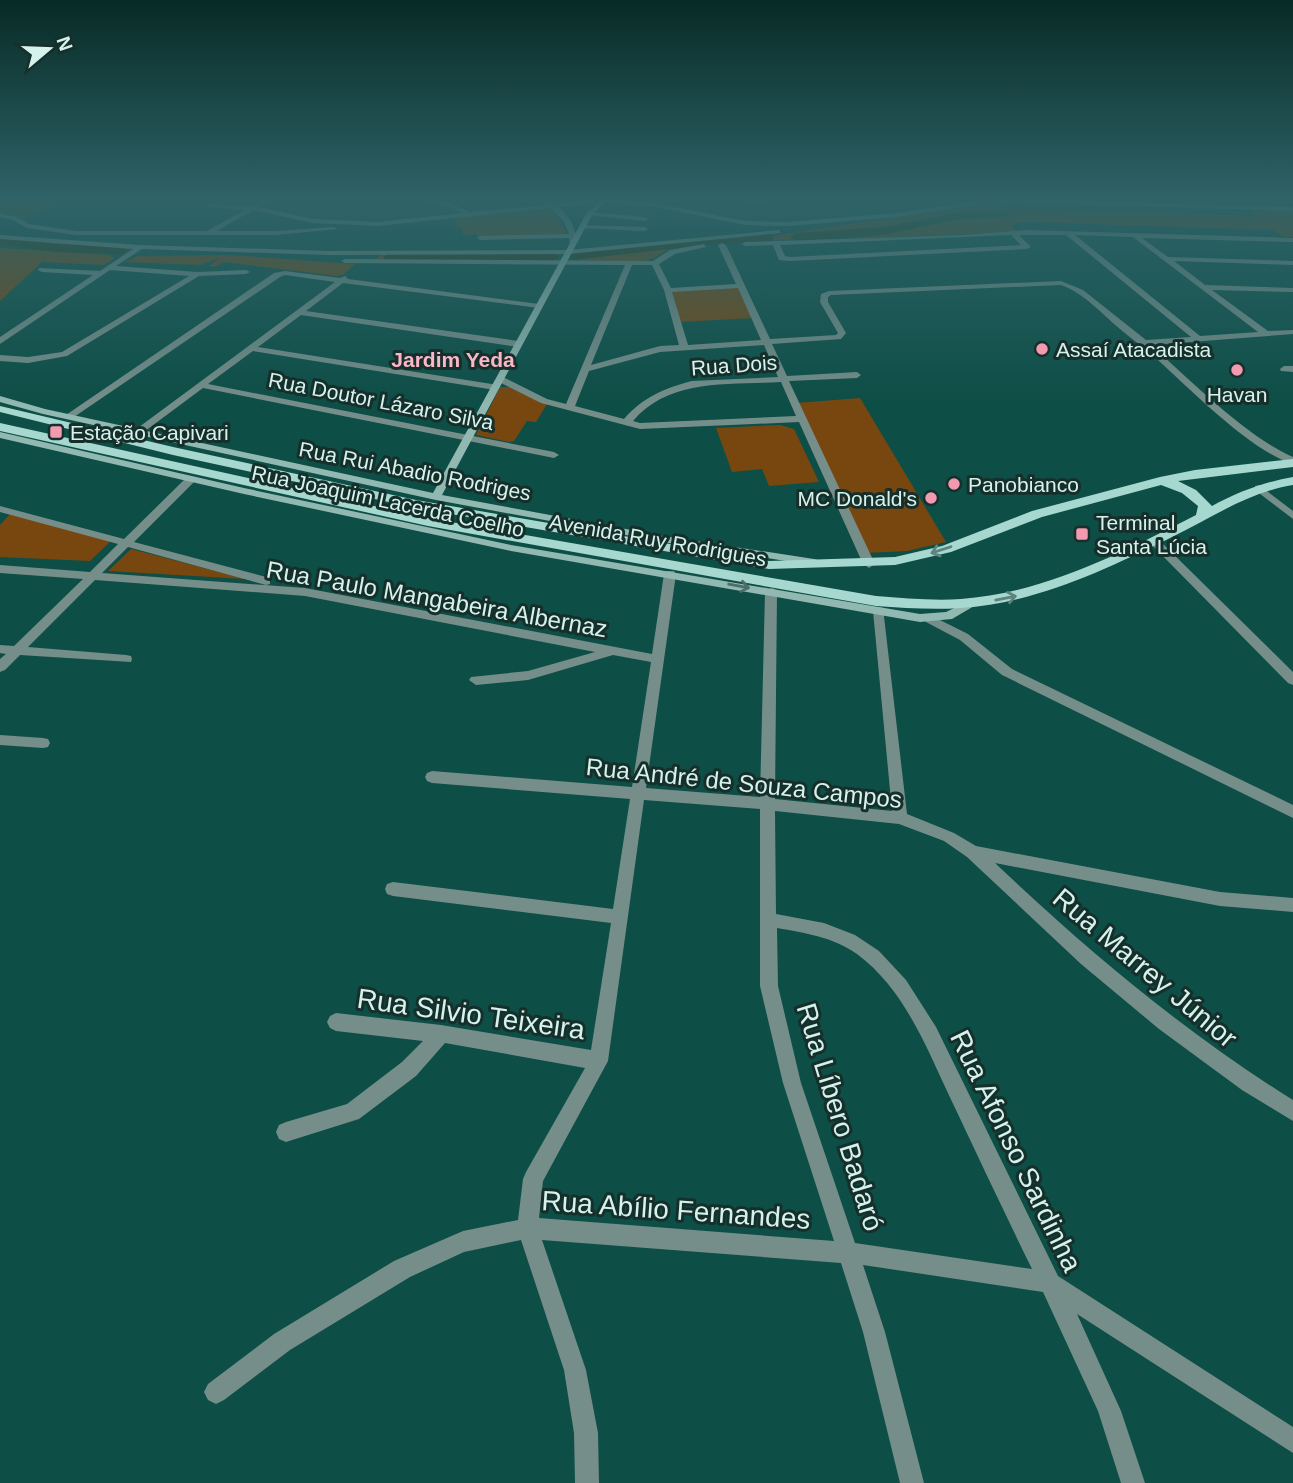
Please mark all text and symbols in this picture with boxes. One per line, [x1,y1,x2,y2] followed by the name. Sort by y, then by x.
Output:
[14,14,84,84] north arrow
[52,34,77,54] text: N
[1056,338,1212,361] place label: Assaí Atacadista
[1034,341,1050,357] marker: Assaí Atacadista
[391,348,515,371] district label: Jardim Yeda
[690,351,778,379] street label: Rua Dois
[1229,362,1245,378] marker: Havan
[267,368,496,434] street label: Rua Doutor Lázaro Silva
[1207,383,1267,406] place label: Havan
[70,421,229,444] place label: Estação Capivari
[48,424,64,440] marker: Estação Capivari
[297,437,533,505] street label: Rua Rui Abadio Rodriges
[250,461,526,541] street label: Rua Joaquim Lacerda Coelho
[968,473,1079,496] place label: Panobianco
[946,476,962,492] marker: Panobianco
[797,487,917,510] place label: MC Donald's
[923,490,939,506] marker: MC Donald's
[548,510,768,570] street label: Avenida Ruy Rodrigues
[1096,511,1207,558] place label: Terminal Santa Lúcia
[1074,526,1090,542] marker: Terminal Santa Lúcia
[930,545,952,557] one-way arrow
[264,556,610,642] street label: Rua Paulo Mangabeira Albernaz
[727,580,750,594] one-way arrow
[994,590,1017,604] one-way arrow
[585,753,903,813] street label: Rua André de Souza Campos
[1047,882,1243,1054] street label: Rua Marrey Júnior
[355,983,587,1045] street label: Rua Silvio Teixeira
[791,999,889,1235] street label: Rua Líbero Badaró
[944,1025,1088,1277] street label: Rua Afonso Sardinha
[541,1185,811,1235] street label: Rua Abílio Fernandes

